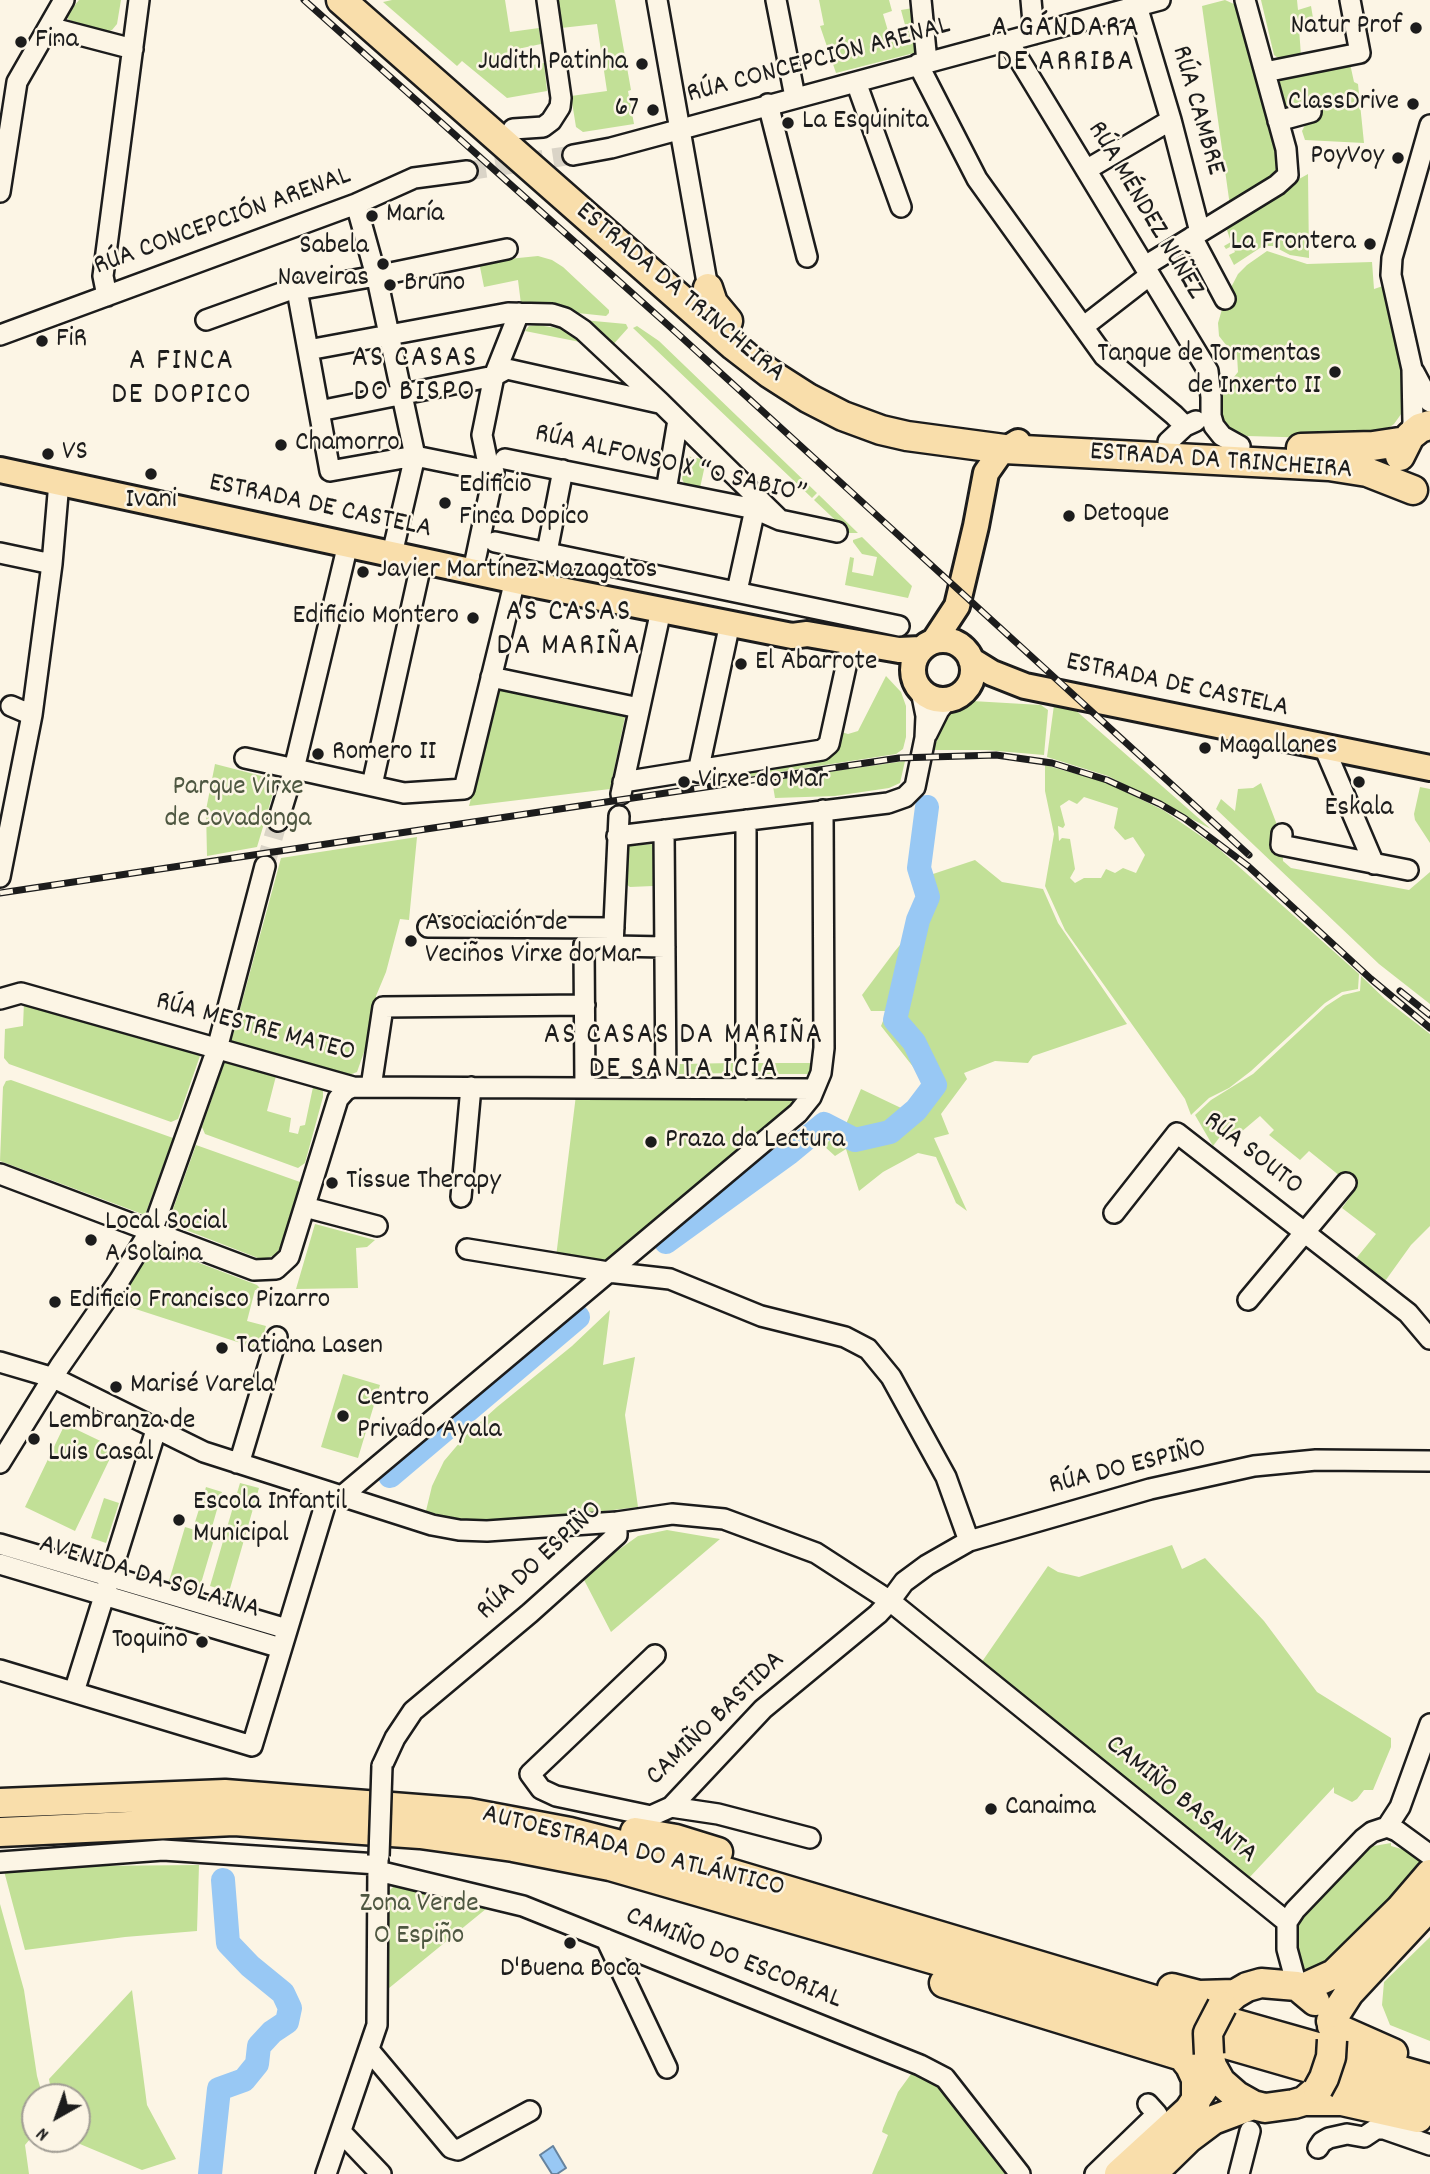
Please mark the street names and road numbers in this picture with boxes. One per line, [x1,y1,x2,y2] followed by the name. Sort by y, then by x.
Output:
[684,11,954,113] street label: RÚA CONCEPCIÓN ARENAL
[1162,42,1230,180] street label: RÚA CAMBRE
[1078,116,1210,306] street label: RÚA MÉNDEZ NÚÑEZ
[90,161,356,285] street label: RÚA CONCEPCIÓN ARENAL
[567,197,791,391] street label: ESTRADA DA TRINCHEIRA
[531,418,809,514] street label: RÚA ALFONSO X “O SABIO”
[1088,437,1354,489] street label: ESTRADA DA TRINCHEIRA
[205,468,435,548] street label: ESTRADA DE CASTELA
[1062,647,1292,727] street label: ESTRADA DE CASTELA
[152,986,358,1072] street label: RÚA MESTRE MATEO
[1195,1106,1309,1204] street label: RÚA SOUTO
[1046,1433,1210,1505] street label: RÚA DO ESPIÑO
[471,1495,611,1629] street label: RÚA DO ESPIÑO
[34,1529,264,1629] street label: AVENIDA DA SOLAINA
[641,1645,793,1795] street label: CAMIÑO BASTIDA
[1097,1729,1263,1873] street label: CAMIÑO BASANTA
[478,1799,788,1907] street label: AUTOESTRADA DO ATLÁNTICO
[620,1901,846,2019] street label: CAMIÑO DO ESCORIAL

